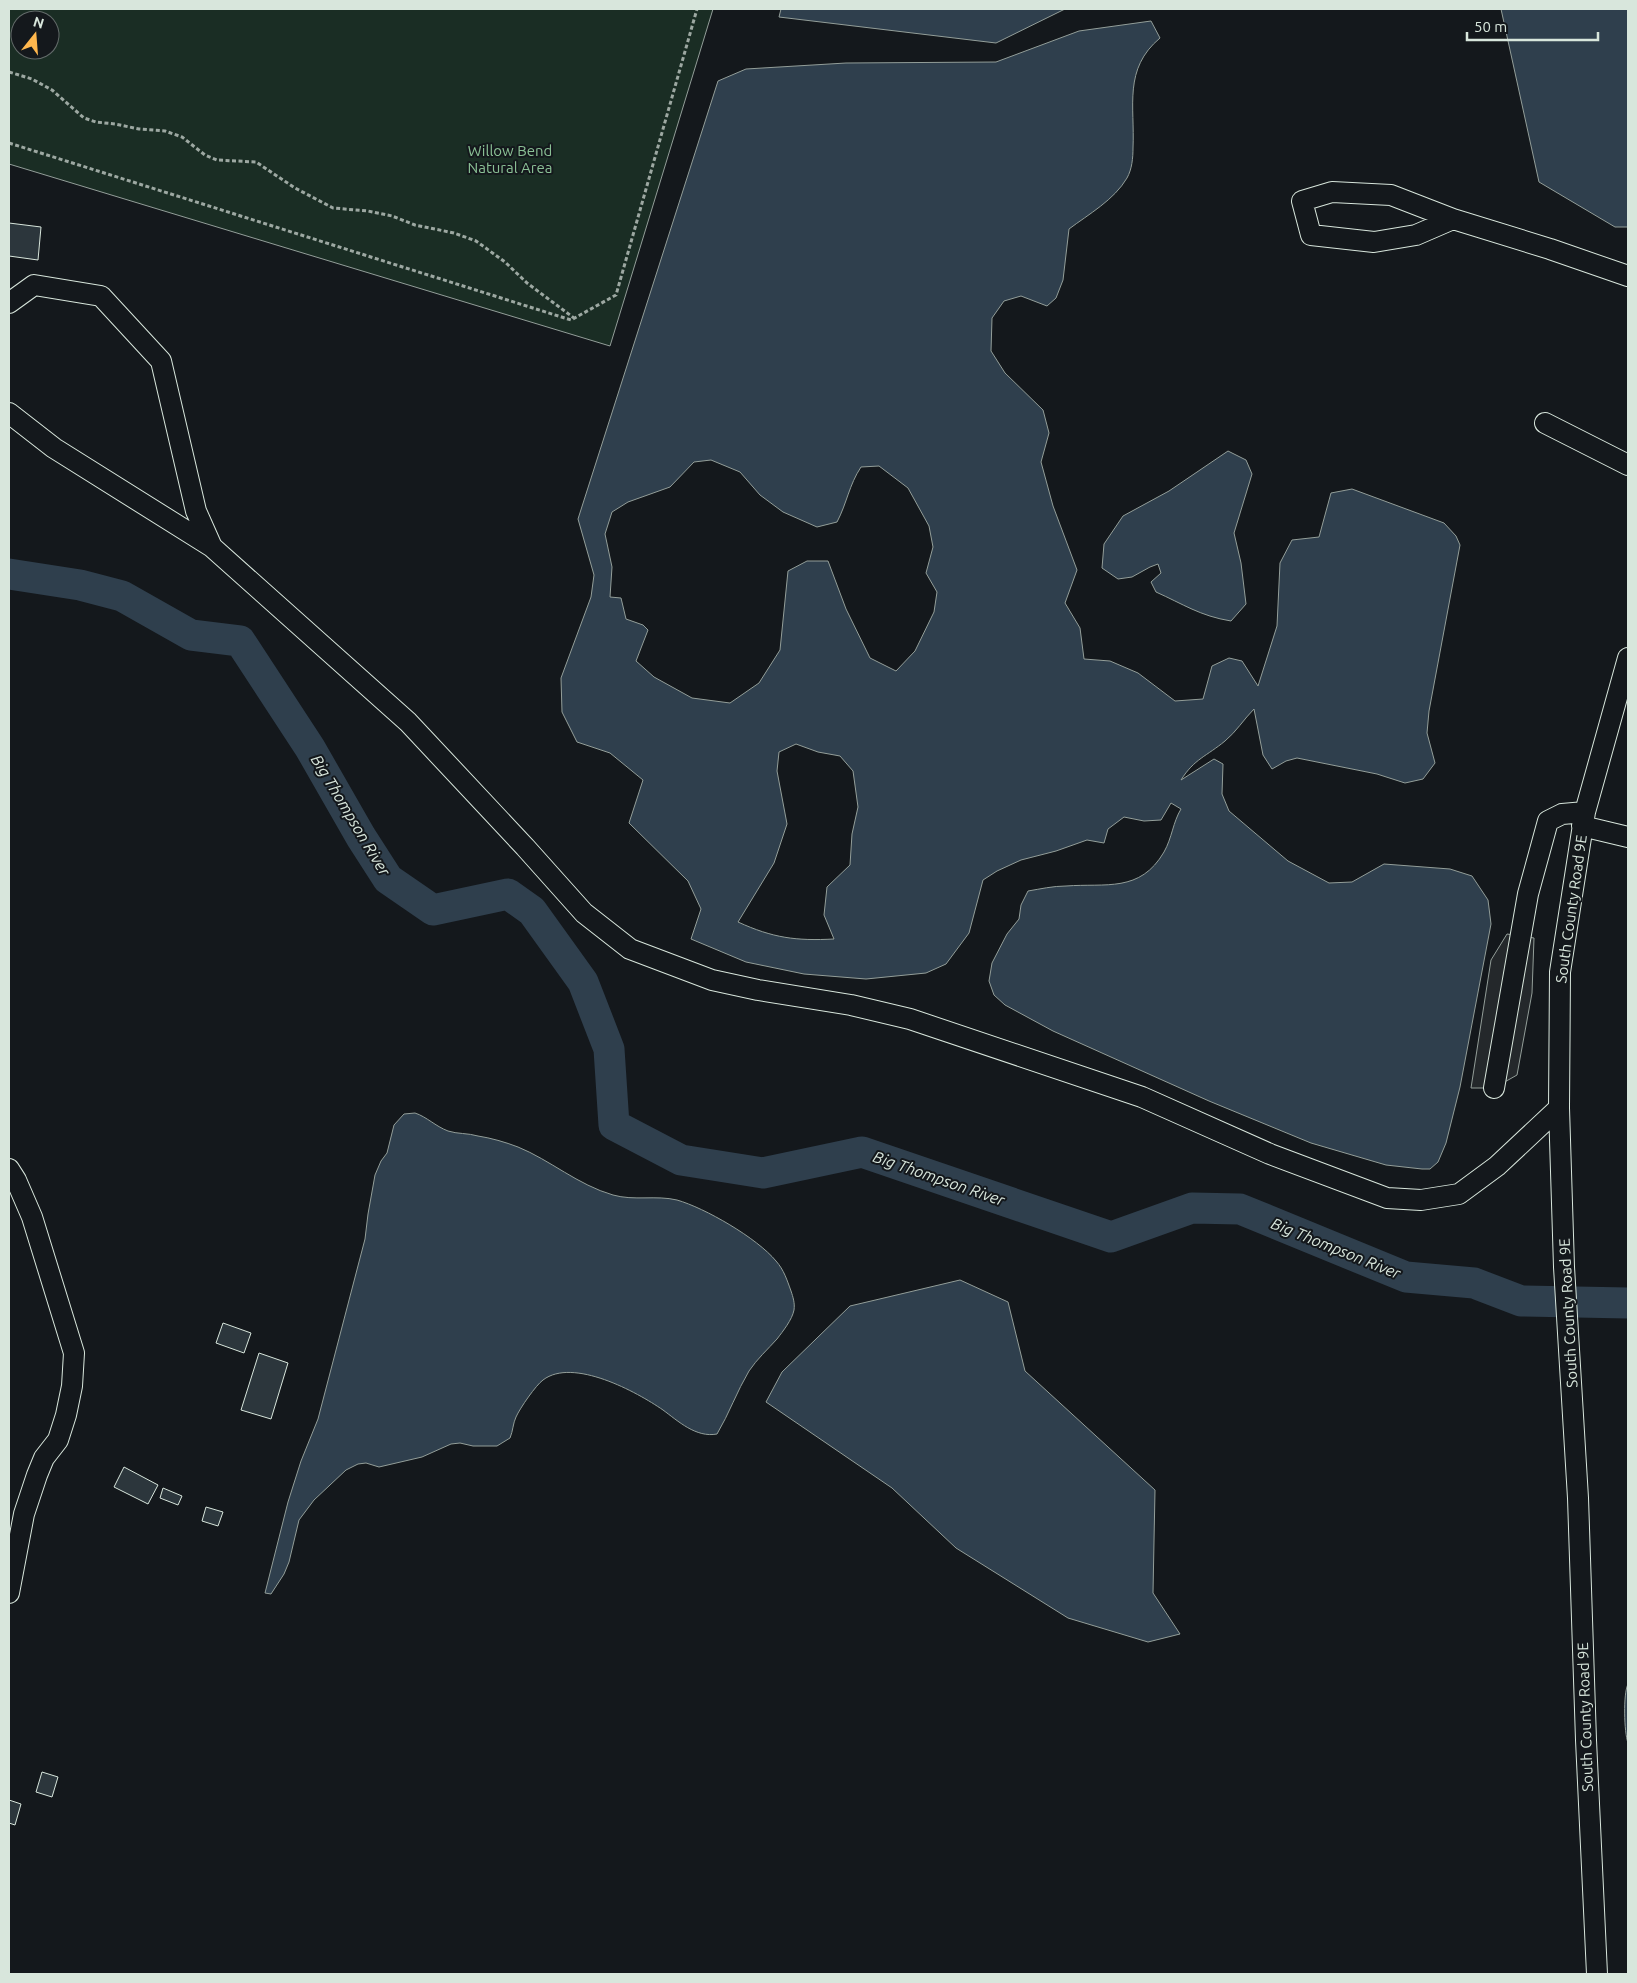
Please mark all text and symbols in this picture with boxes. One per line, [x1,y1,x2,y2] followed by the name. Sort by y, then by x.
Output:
[10,10,60,60] north arrow
[1467,10,1598,42] scale bar
[31,13,46,32] text: N
[1474,18,1507,35] text: 50 m
[467,142,553,176] park label: Willow Bend Natural Area
[308,751,395,880] water label: Big Thompson River
[1552,834,1590,984] street label: South County Road 9E
[871,1147,1008,1209] water label: Big Thompson River
[1269,1214,1404,1283] water label: Big Thompson River
[1556,1238,1580,1388] street label: South County Road 9E
[1574,1642,1596,1792] street label: South County Road 9E

